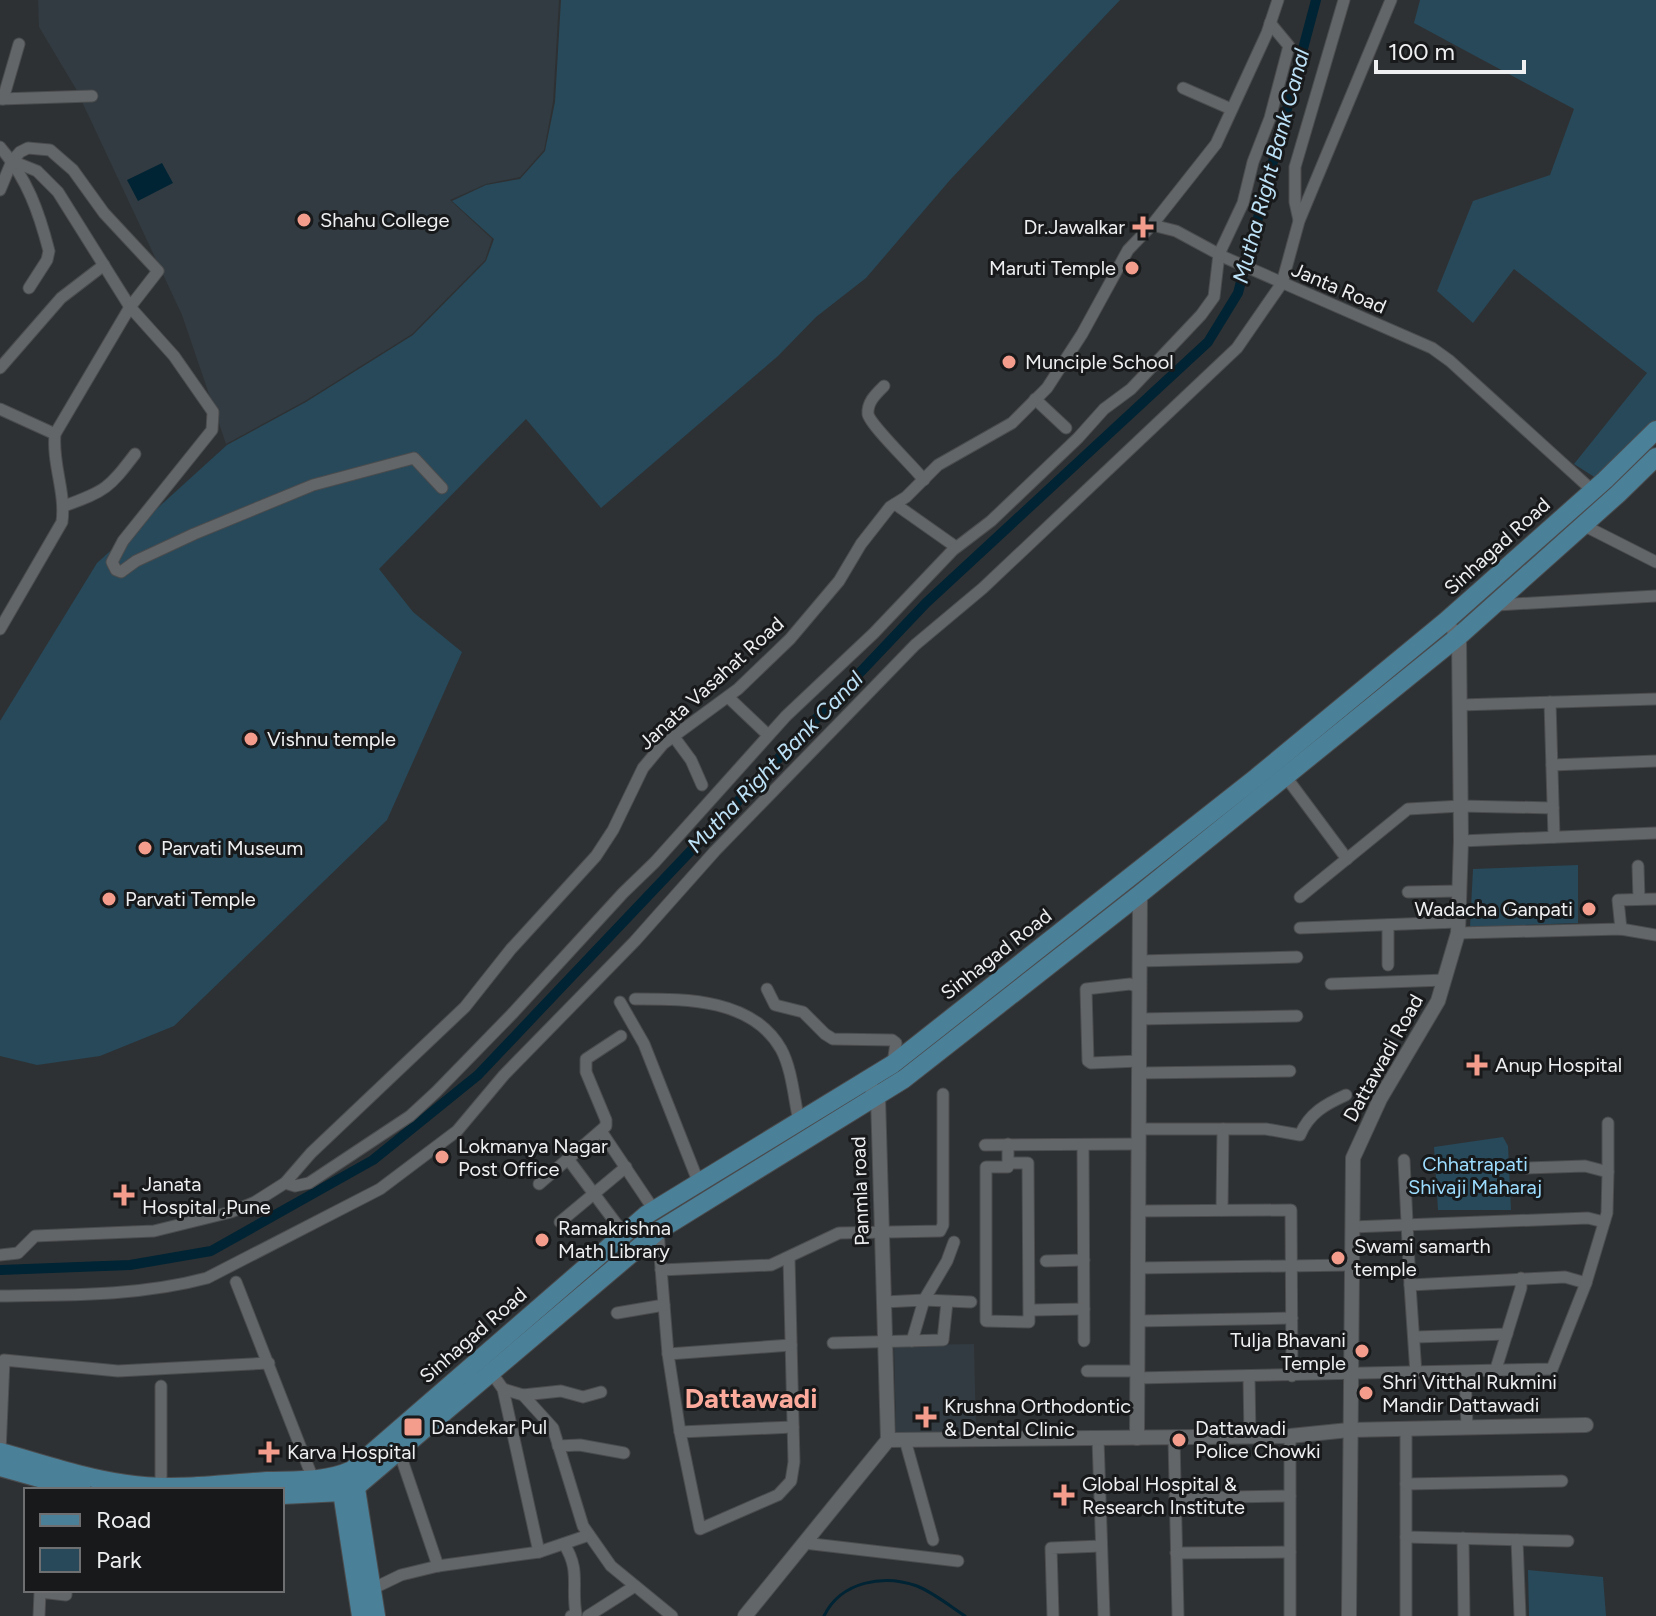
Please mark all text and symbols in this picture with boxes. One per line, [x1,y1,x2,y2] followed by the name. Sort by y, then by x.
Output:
[1376,24,1524,74] scale bar
[1388,37,1455,66] text: 100 m
[1227,46,1315,286] water label: Mutha Right Bank Canal
[320,208,449,232] place label: Shahu College
[295,211,313,229] marker: Shahu College
[1023,215,1125,239] place label: Dr.Jawalkar
[1132,216,1154,238] marker: Dr.Jawalkar
[989,256,1116,280] place label: Maruti Temple
[1288,257,1390,319] street label: Janta Road
[1123,259,1141,277] marker: Maruti Temple
[1025,350,1174,374] place label: Munciple School
[1000,353,1018,371] marker: Munciple School
[1439,492,1555,600] street label: Sinhagad Road
[633,611,789,755] street label: Janata Vasahat Road
[681,666,869,858] water label: Mutha Right Bank Canal
[267,727,396,751] place label: Vishnu temple
[242,730,260,748] marker: Vishnu temple
[161,836,303,860] place label: Parvati Museum
[136,839,154,857] marker: Parvati Museum
[125,887,256,911] place label: Parvati Temple
[100,890,118,908] marker: Parvati Temple
[1415,897,1573,921] place label: Wadacha Ganpati
[1580,900,1598,918] marker: Wadacha Ganpati
[936,903,1056,1005] street label: Sinhagad Road
[1338,990,1428,1126] street label: Dattawadi Road
[1495,1053,1622,1077] place label: Anup Hospital
[1466,1054,1488,1076] marker: Anup Hospital
[458,1134,608,1181] place label: Lokmanya Nagar Post Office
[846,1136,874,1246] street label: Panmla road
[433,1148,451,1166] marker: Lokmanya Nagar Post Office
[1408,1152,1542,1199] park label: Chhatrapati Shivaji Maharaj
[142,1172,271,1219] place label: Janata Hospital ,Pune
[113,1184,135,1206] marker: Janata Hospital ,Pune
[558,1216,671,1263] place label: Ramakrishna Math Library
[533,1231,551,1249] marker: Ramakrishna Math Library
[1354,1234,1491,1281] place label: Swami samarth temple
[1329,1249,1347,1267] marker: Swami samarth temple
[415,1282,531,1388] street label: Sinhagad Road
[1230,1328,1346,1375] place label: Tulja Bhavani Temple
[1353,1342,1371,1360] marker: Tulja Bhavani Temple
[1382,1370,1557,1417] place label: Shri Vitthal Rukmini Mandir Dattawadi
[684,1381,818,1415] district label: Dattawadi
[1357,1384,1375,1402] marker: Shri Vitthal Rukmini Mandir Dattawadi
[944,1394,1131,1441] place label: Krushna Orthodontic & Dental Clinic
[915,1406,937,1428] marker: Krushna Orthodontic & Dental Clinic
[431,1415,547,1439] place label: Dandekar Pul
[402,1416,424,1438] marker: Dandekar Pul
[1195,1416,1321,1463] place label: Dattawadi Police Chowki
[1170,1431,1188,1449] marker: Dattawadi Police Chowki
[287,1440,416,1464] place label: Karva Hospital
[258,1441,280,1463] marker: Karva Hospital
[1082,1472,1245,1519] place label: Global Hospital & Research Institute
[1053,1484,1075,1506] marker: Global Hospital & Research Institute
[24,1488,284,1592] legend
[96,1505,151,1534] text: Road
[96,1545,142,1574] text: Park

